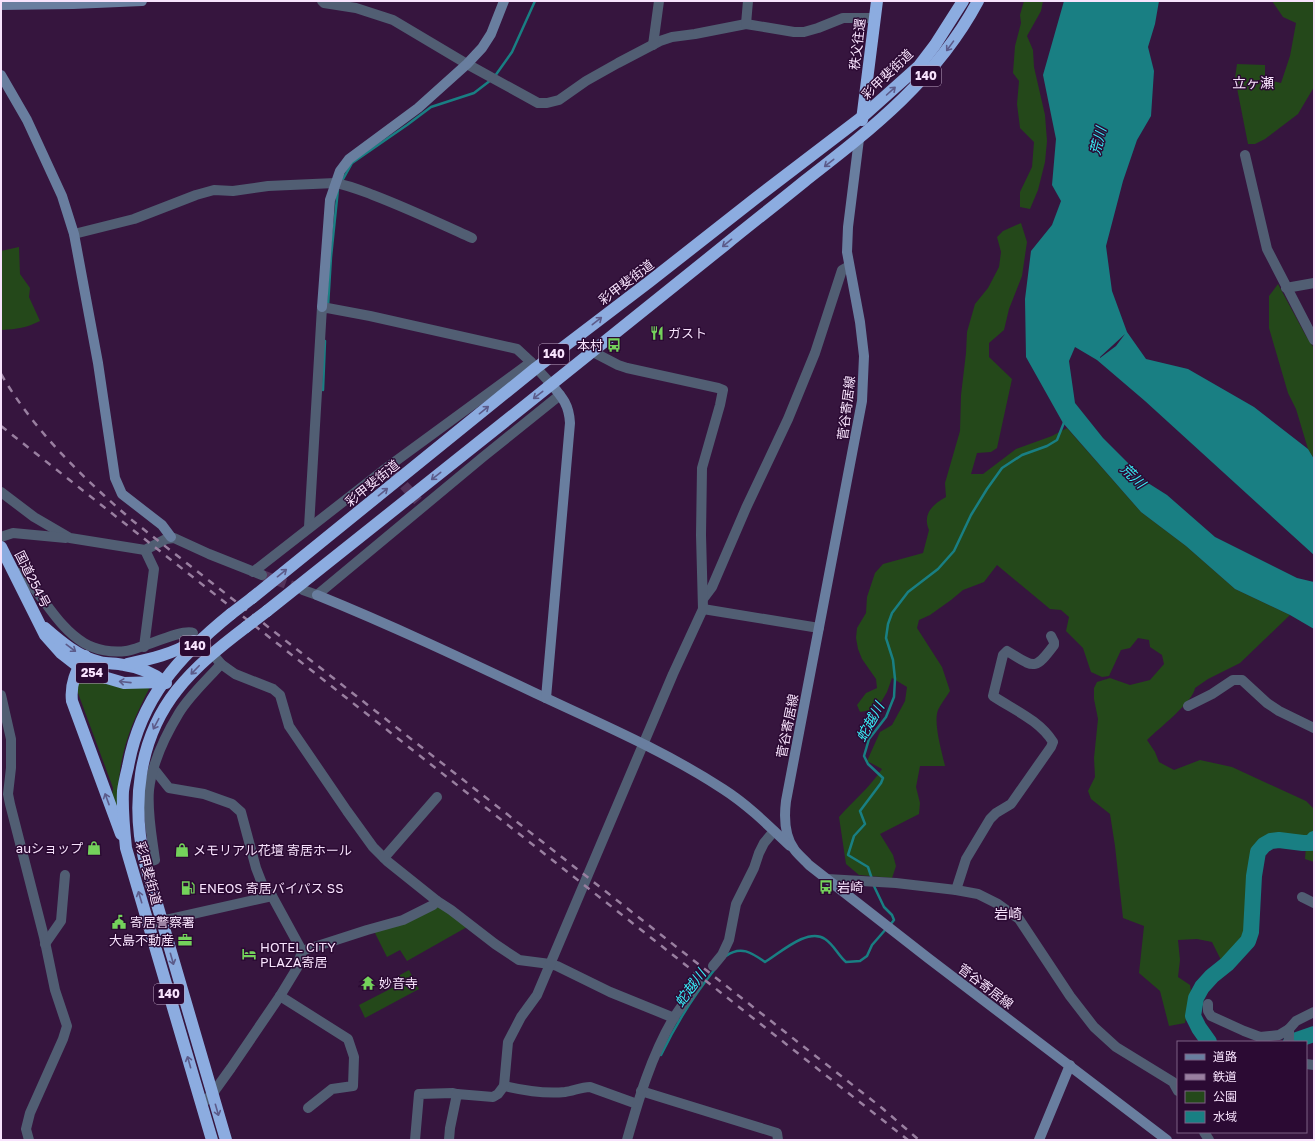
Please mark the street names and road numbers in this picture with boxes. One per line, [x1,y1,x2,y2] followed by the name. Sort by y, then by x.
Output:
[846,17,868,71] street label: 秩父往還
[858,46,916,102] street label: 彩甲斐街道
[911,66,941,86] road number: 140
[595,256,657,308] street label: 彩甲斐街道
[539,344,569,364] road number: 140
[834,375,858,441] street label: 菅谷寄居線
[342,456,402,510] street label: 彩甲斐街道
[12,548,54,610] street label: 国道254号
[180,636,210,656] road number: 140
[76,663,108,683] road number: 254
[773,693,801,759] street label: 菅谷寄居線
[133,840,165,906] street label: 彩甲斐街道
[955,960,1017,1012] street label: 菅谷寄居線
[154,984,184,1004] road number: 140

